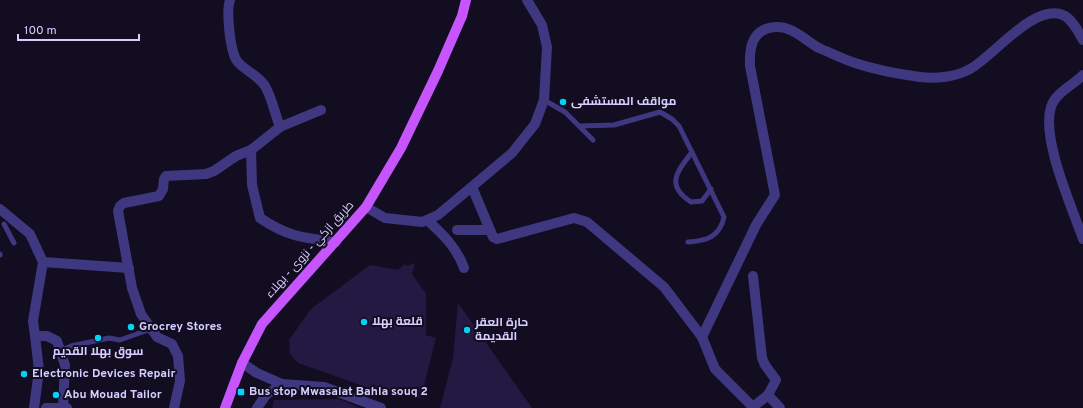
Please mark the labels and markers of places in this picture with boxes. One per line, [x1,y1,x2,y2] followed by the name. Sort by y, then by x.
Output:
[571,94,676,110] place label: مواقف المستشفى
[558,97,568,107] marker: مواقف المستشفى
[372,314,423,330] place label: قلعة بهلا
[474,315,528,345] place label: حارة العقر القديمة
[359,317,369,327] marker: قلعة بهلا
[139,319,222,335] place label: Grocrey Stores
[126,322,136,332] marker: Grocrey Stores
[462,325,472,335] marker: حارة العقر القديمة
[93,333,103,343] marker: سوق بهلا القديم
[53,344,144,360] place label: سوق بهلا القديم
[32,366,175,382] place label: Electronic Devices Repair
[19,369,29,379] marker: Electronic Devices Repair
[249,384,428,400] place label: Bus stop Mwasalat Bahla souq 2
[64,387,162,403] place label: Abu Mouad Tailor
[236,387,246,397] marker: Bus stop Mwasalat Bahla souq 2
[51,390,61,400] marker: Abu Mouad Tailor

